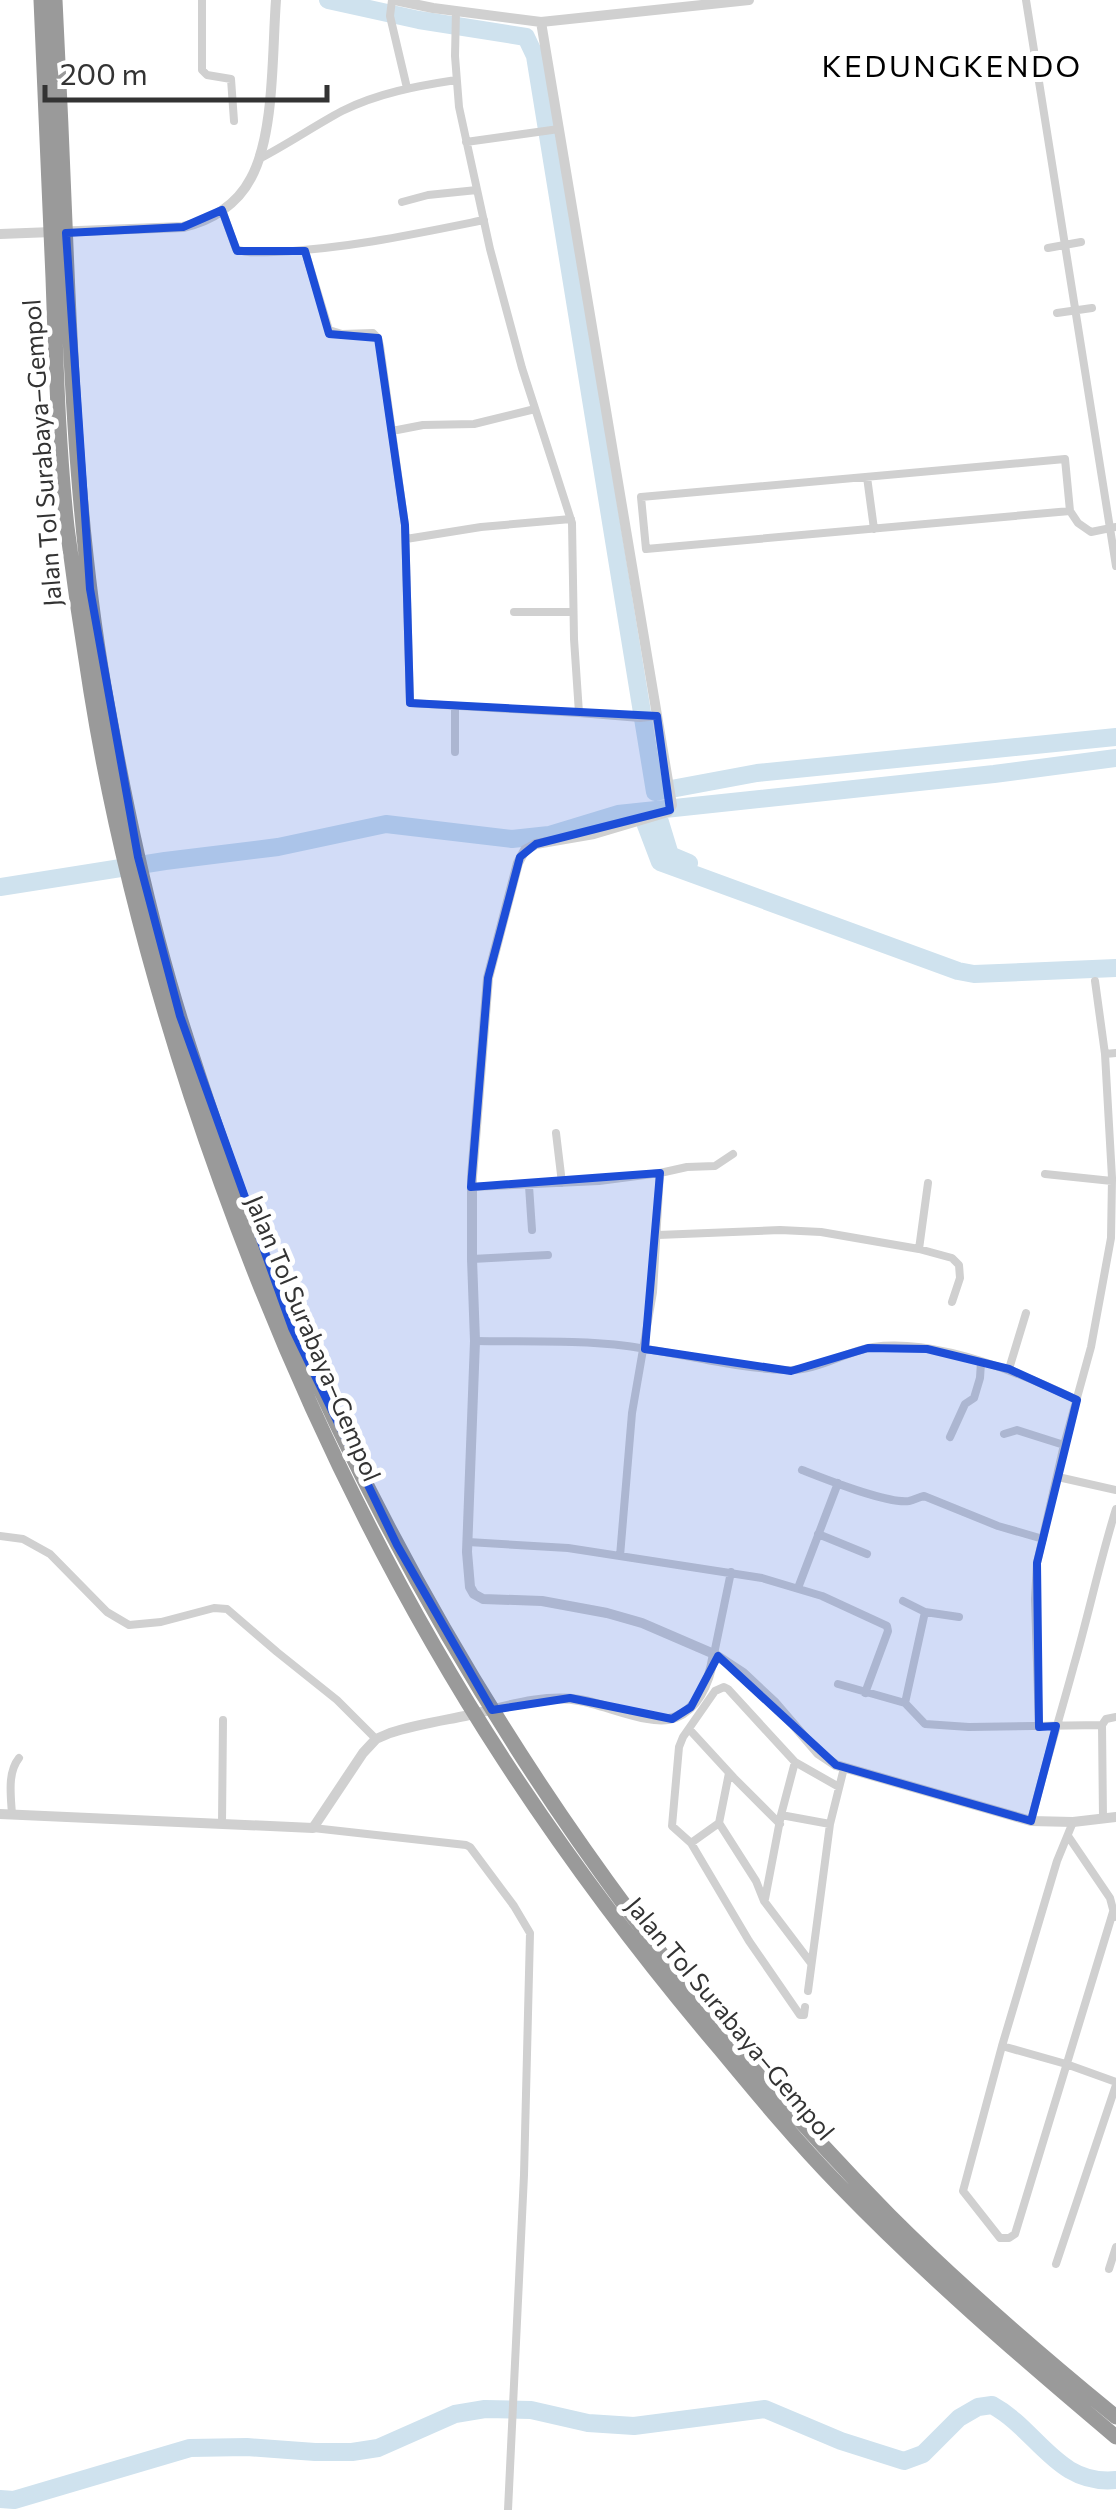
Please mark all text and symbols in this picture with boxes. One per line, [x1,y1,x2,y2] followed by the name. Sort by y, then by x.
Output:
[45,40,328,102] scale bar
[821,46,1083,83] district label: KEDUNGKENDO
[60,54,148,91] text: 200 m
[15,298,67,608] street label: Jalan Tol Surabaya–Gempol
[240,1190,388,1486] street label: Jalan Tol Surabaya–Gempol
[621,1890,841,2146] street label: Jalan Tol Surabaya–Gempol

